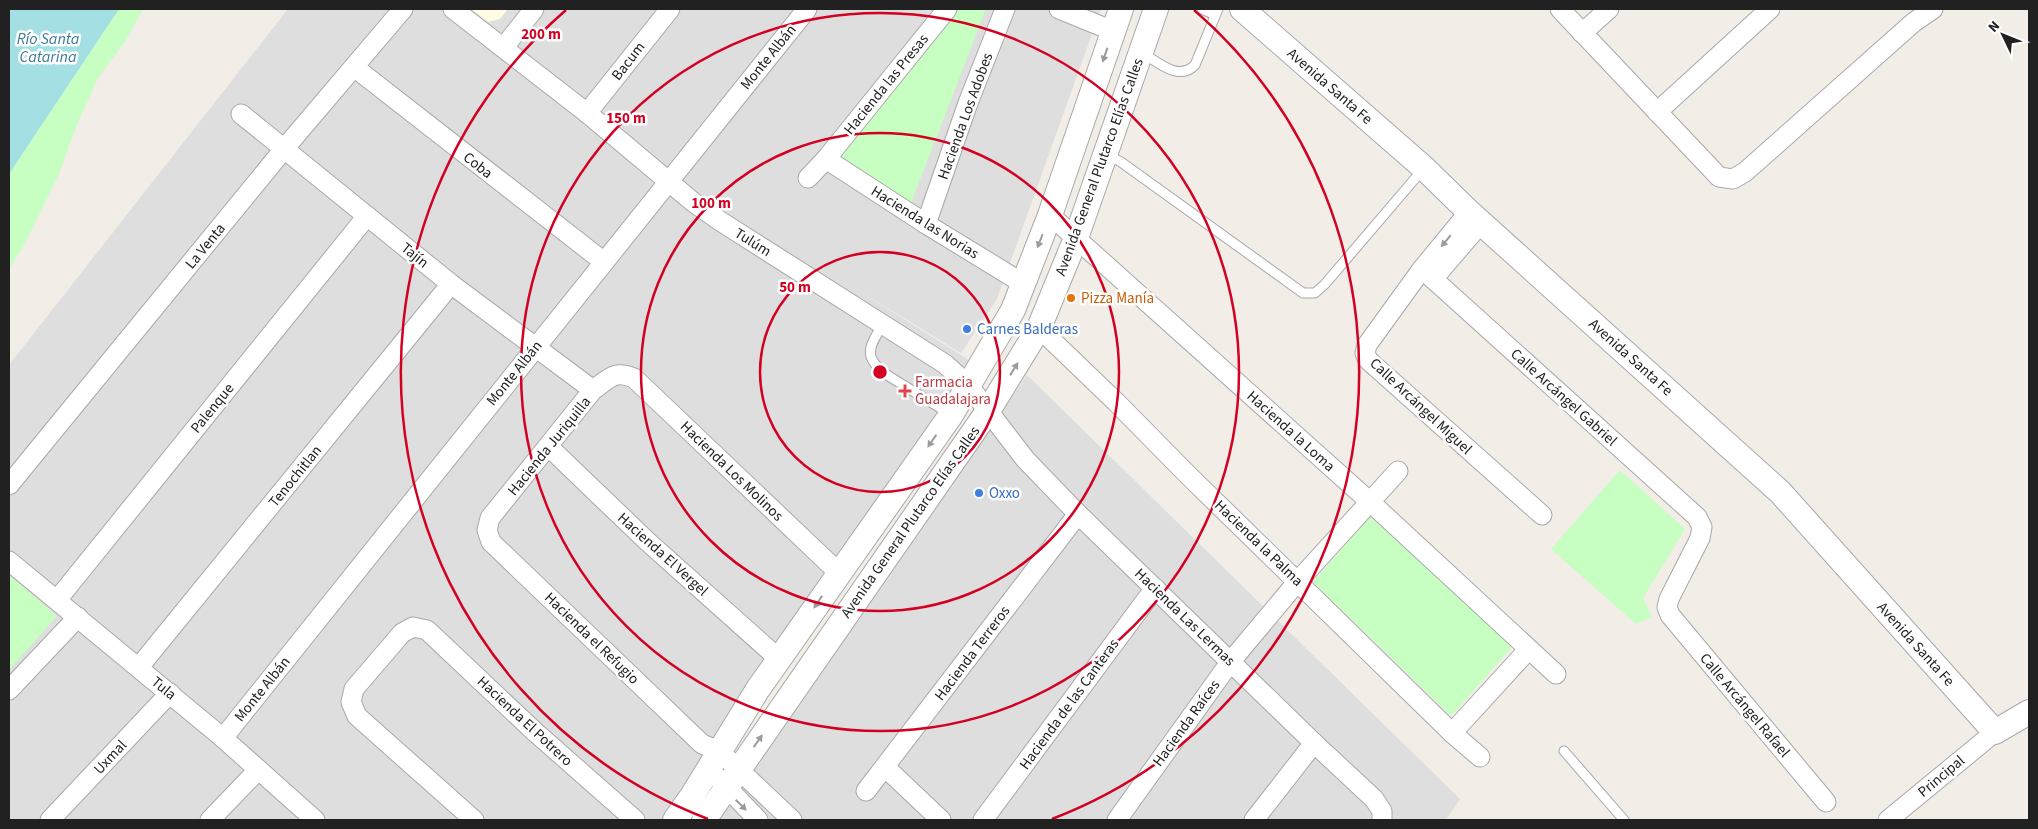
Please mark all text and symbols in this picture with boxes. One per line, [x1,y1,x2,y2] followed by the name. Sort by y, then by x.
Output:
[1978,10,2028,60] north arrow
[1984,17,2005,37] text: N
[736,20,801,94] street label: Monte Albán
[521,24,561,45] text: 200 m
[17,28,80,68] water label: Río Santa Catarina
[839,29,934,139] street label: Hacienda las Presas
[607,38,650,85] street label: Bacum
[1282,43,1377,129] street label: Avenida Santa Fe
[1100,47,1108,62] one-way arrow
[933,50,998,182] street label: Hacienda Los Adobes
[1050,55,1149,279] street label: Avenida General Plutarco Elías Calles
[606,108,646,129] text: 150 m
[458,147,497,184] street label: Coba
[867,181,983,264] street label: Hacienda las Norias
[691,193,731,214] text: 100 m
[180,219,230,274] street label: La Venta
[730,223,775,262] street label: Tulúm
[1036,234,1044,249] one-way arrow
[1440,234,1451,247] one-way arrow
[396,238,433,273] street label: Tajín
[779,277,811,298] text: 50 m
[1081,288,1154,309] place label: Pizza Manía
[1065,292,1077,304] marker: Pizza Manía
[1584,314,1677,401] street label: Avenida Santa Fe
[977,319,1078,340] place label: Carnes Balderas
[961,323,973,335] marker: Carnes Balderas
[482,336,547,410] street label: Monte Albán
[1506,344,1622,451] street label: Calle Arcángel Gabriel
[1365,353,1477,460] street label: Calle Arcángel Miguel
[871,363,889,381] centre of rings
[1009,363,1018,376] one-way arrow
[915,372,991,410] place label: Farmacia Guadalajara
[186,379,239,438] street label: Palenque
[899,385,911,397] marker: Farmacia Guadalajara
[1242,386,1339,477] street label: Hacienda la Loma
[503,392,596,500] street label: Hacienda Juriquilla
[675,417,788,526] street label: Hacienda Los Molinos
[836,422,985,623] street label: Avenida General Plutarco Elías Calles
[927,434,937,448] one-way arrow
[264,441,327,512] street label: Tenochitlan
[989,483,1020,504] place label: Oxxo
[973,487,985,499] marker: Oxxo
[1210,496,1308,591] street label: Hacienda la Palma
[613,508,713,601] street label: Hacienda El Vergel
[1130,564,1240,671] street label: Hacienda Las Lermas
[540,588,644,689] street label: Hacienda el Refugio
[813,596,823,609] one-way arrow
[1872,598,1959,691] street label: Avenida Santa Fe
[930,601,1015,705] street label: Hacienda Terreros
[1015,635,1124,774] street label: Hacienda de las Canteras
[1695,649,1795,762] street label: Calle Arcángel Rafael
[230,652,295,726] street label: Monte Albán
[472,671,577,771] street label: Hacienda El Potrero
[147,672,181,705] street label: Tula
[1148,676,1225,771] street label: Hacienda Raíces
[753,734,763,748] one-way arrow
[89,735,132,779] street label: Uxmal
[1913,750,1970,802] street label: Principal
[735,799,747,811] one-way arrow

